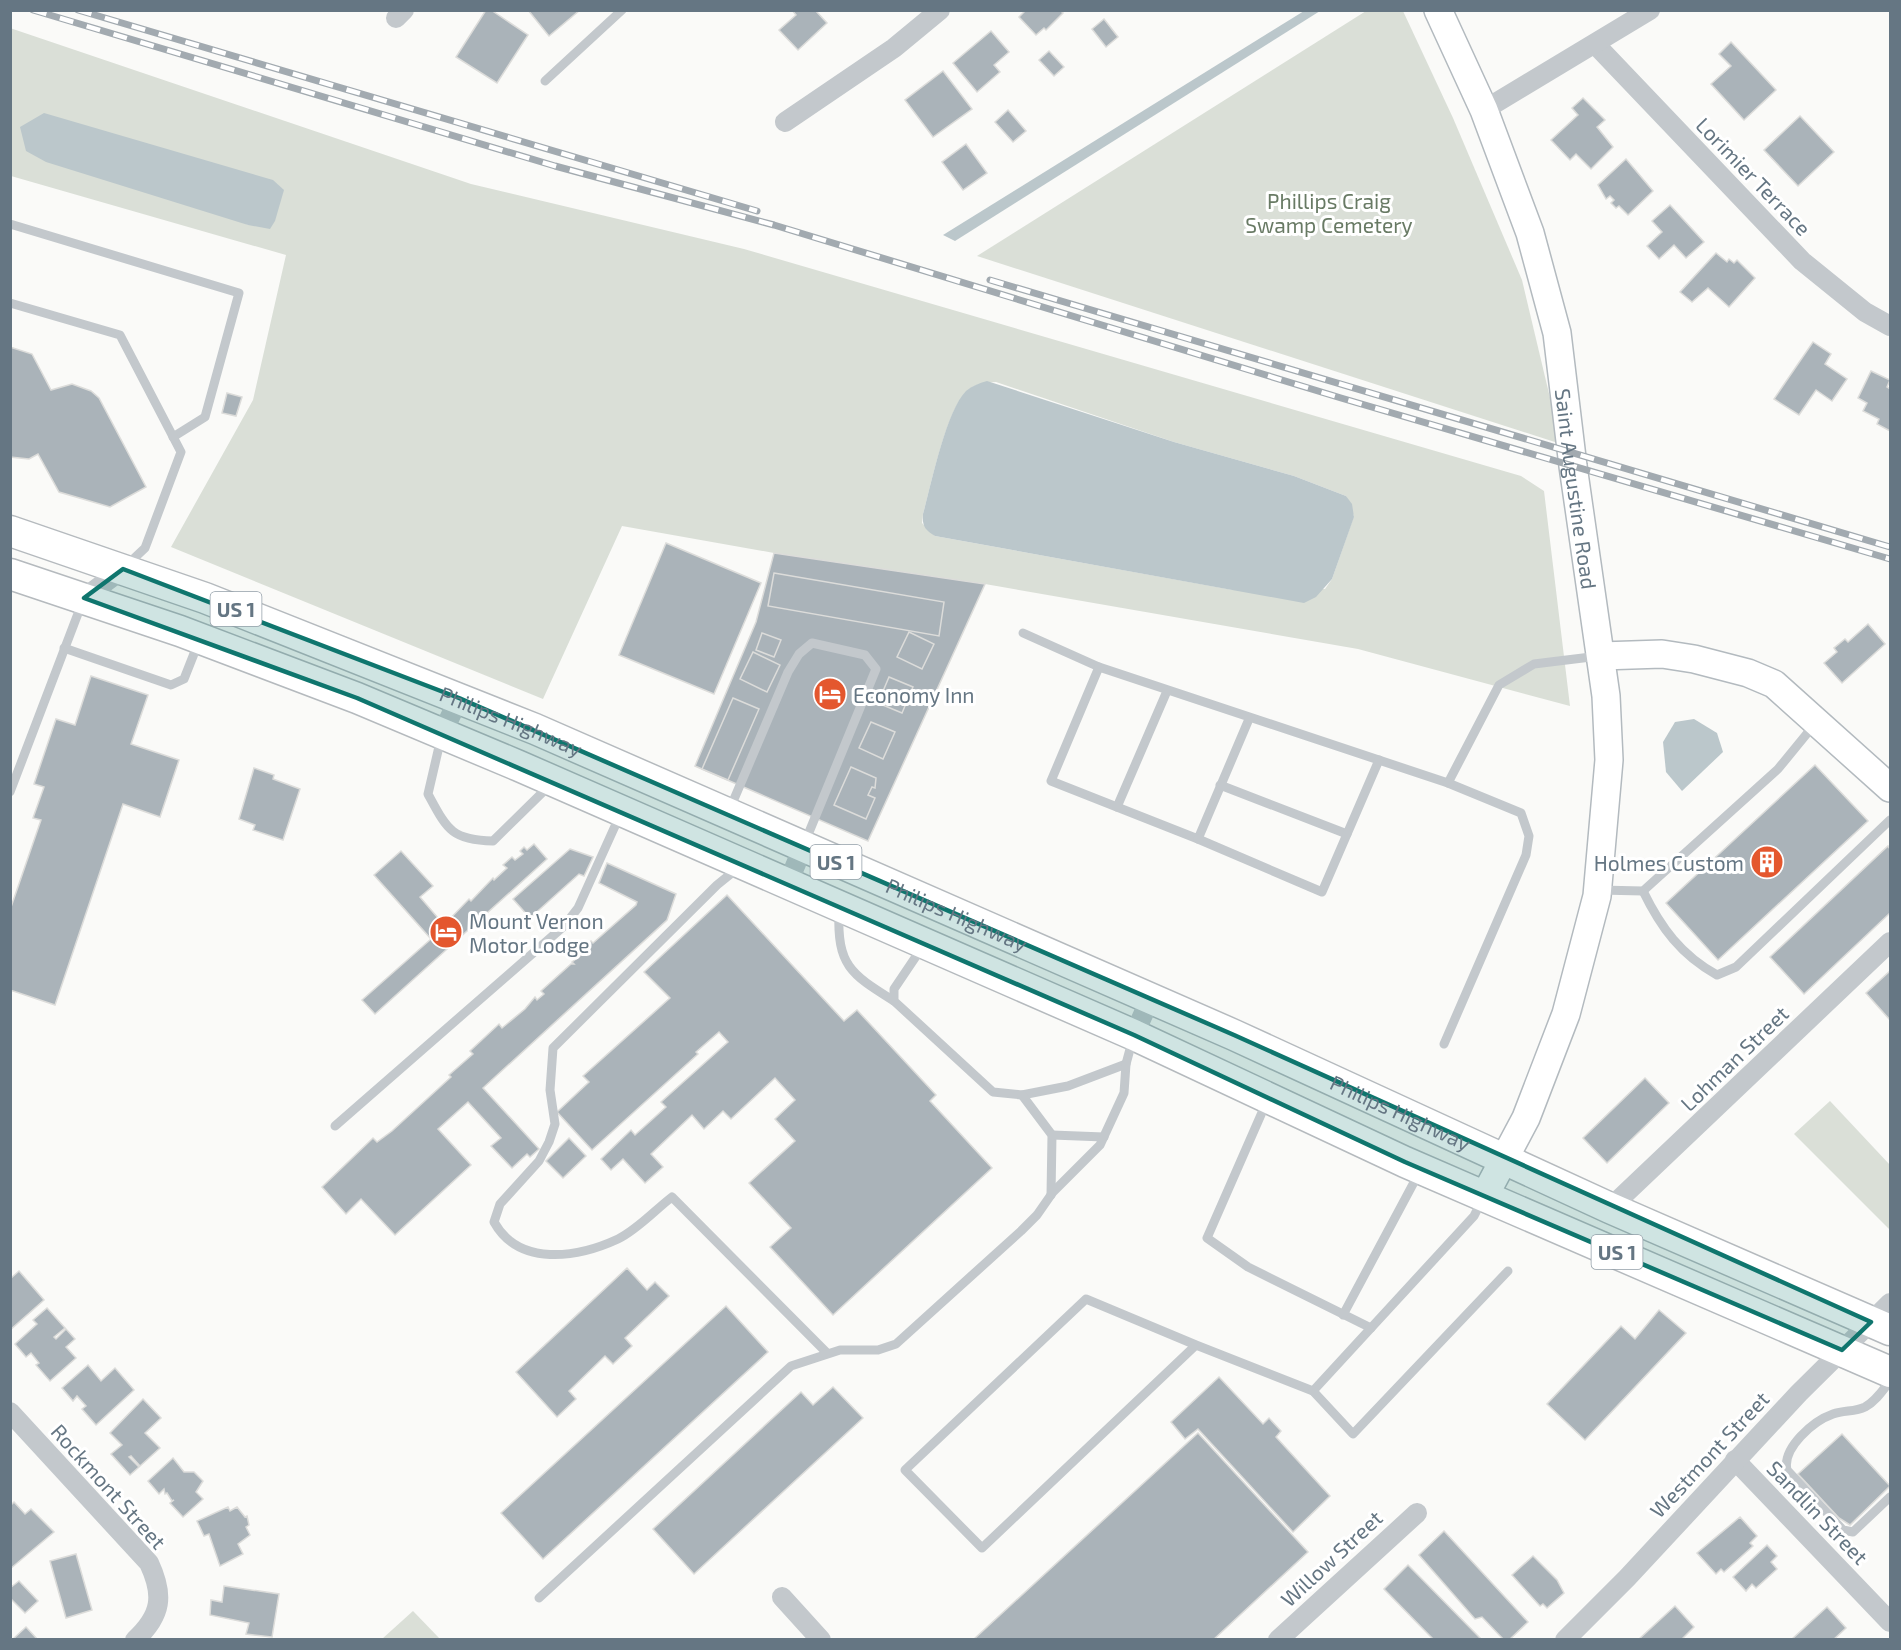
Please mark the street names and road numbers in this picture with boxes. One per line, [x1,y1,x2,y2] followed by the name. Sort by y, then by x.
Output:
[1691,112,1817,240] street label: Lorimier Terrace
[1551,387,1603,591] street label: Saint Augustine Road
[210,592,262,626] road number: US 1
[436,680,586,761] street label: Philips Highway
[810,845,862,879] road number: US 1
[883,872,1032,956] street label: Philips Highway
[1675,1000,1793,1116] street label: Lohman Street
[1327,1069,1475,1155] street label: Philips Highway
[1592,1235,1642,1269] road number: US 1
[1644,1386,1774,1522] street label: Westmont Street
[46,1418,172,1554] street label: Rockmont Street
[1762,1455,1874,1569] street label: Sandlin Street
[1275,1505,1387,1611] street label: Willow Street

